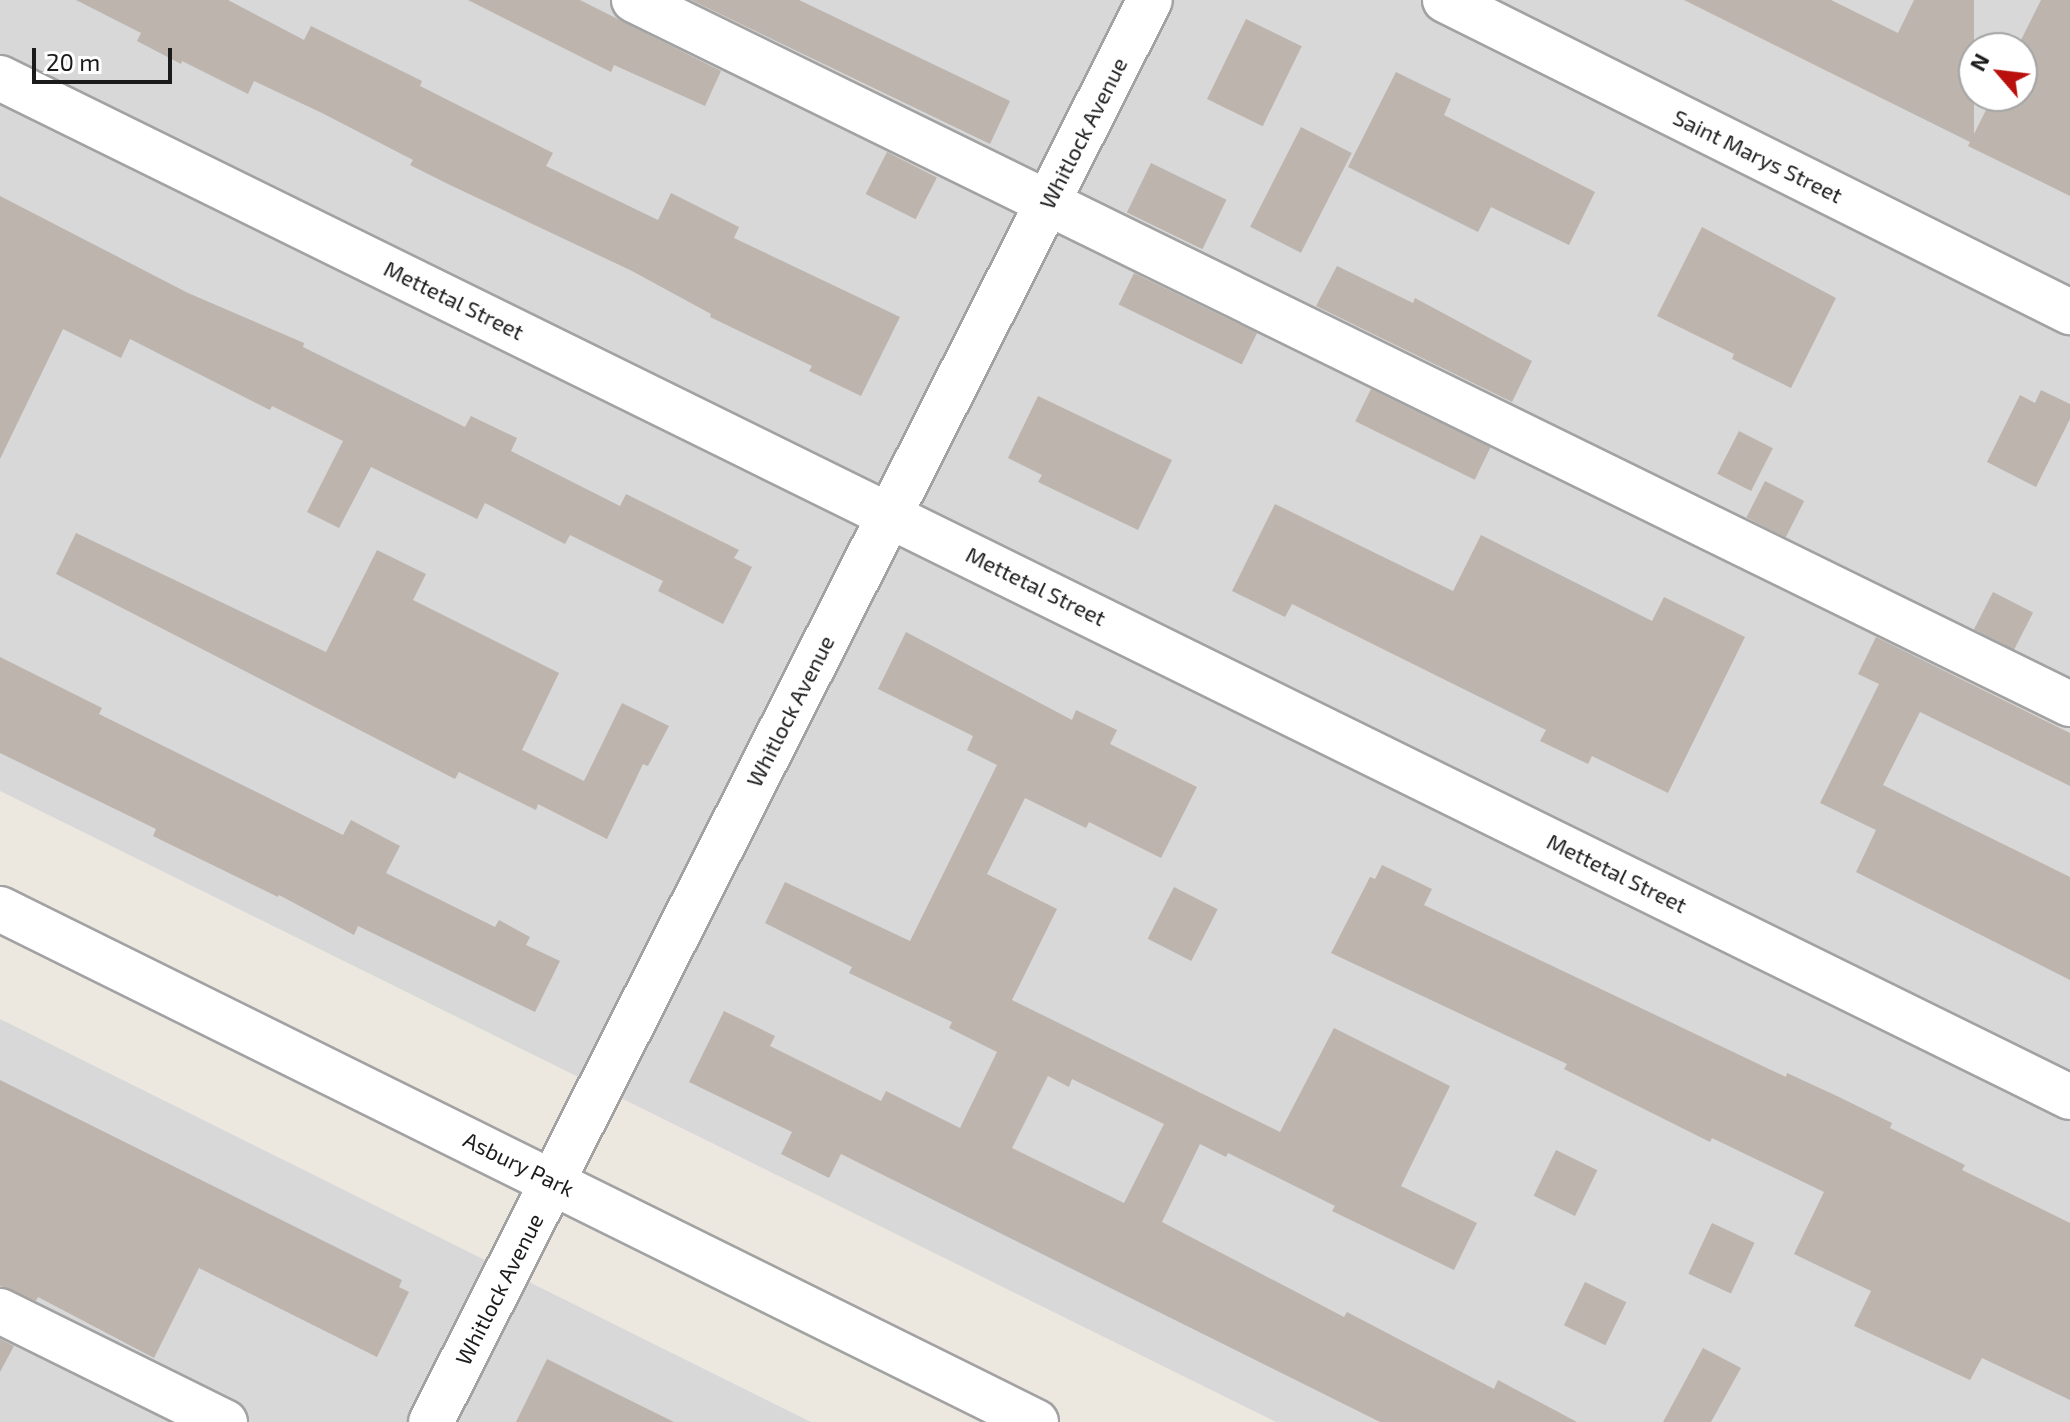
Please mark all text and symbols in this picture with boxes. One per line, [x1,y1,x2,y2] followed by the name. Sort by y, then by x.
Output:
[36,32,176,82] scale bar
[1958,32,2038,112] north arrow
[46,47,100,76] text: 20 m
[1963,49,1994,75] text: N
[1033,53,1133,213] street label: Whitlock Avenue
[1669,104,1847,208] street label: Saint Marys Street
[380,255,528,345] street label: Mettetal Street
[962,541,1110,631] street label: Mettetal Street
[740,631,840,791] street label: Whitlock Avenue
[1543,828,1691,918] street label: Mettetal Street
[459,1126,579,1202] street label: Asbury Park
[449,1209,549,1369] street label: Whitlock Avenue

